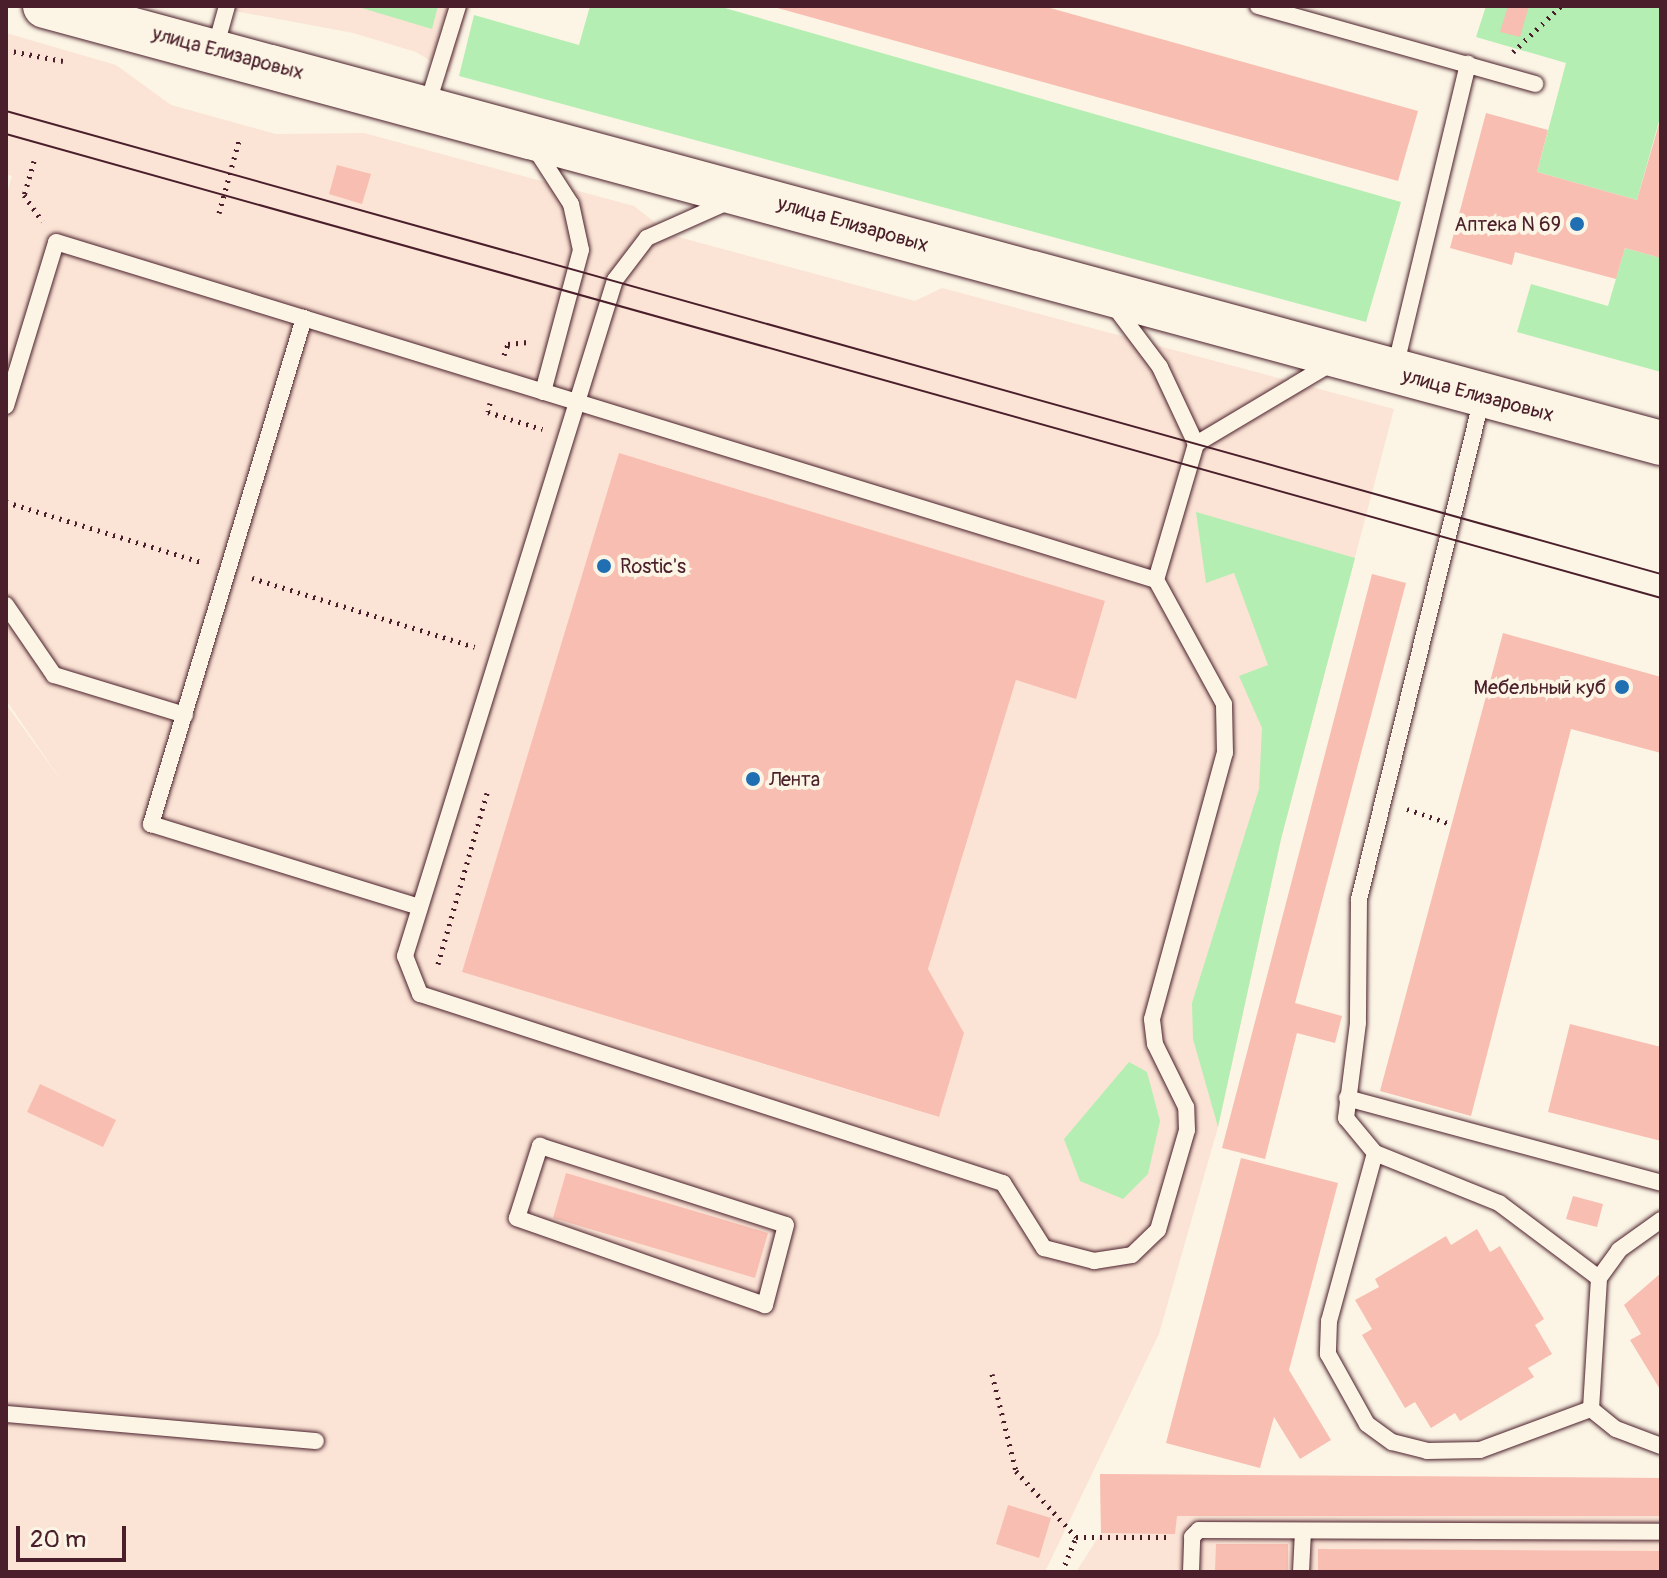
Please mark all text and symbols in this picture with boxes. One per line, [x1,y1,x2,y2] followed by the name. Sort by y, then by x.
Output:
[150,21,306,85] street label: улица Елизаровых
[775,191,931,257] street label: улица Елизаровых
[1454,212,1561,236] place label: Аптека N 69
[1568,215,1586,233] marker: Аптека N 69
[1400,363,1556,427] street label: улица Елизаровых
[620,554,686,578] place label: Rostic's
[595,557,613,575] marker: Rostic's
[1474,675,1606,699] place label: Мебельный куб
[1613,678,1631,696] marker: Мебельный куб
[769,767,820,791] place label: Лента
[744,770,762,788] marker: Лента
[20,1510,130,1560] scale bar
[30,1525,86,1554] text: 20 m

